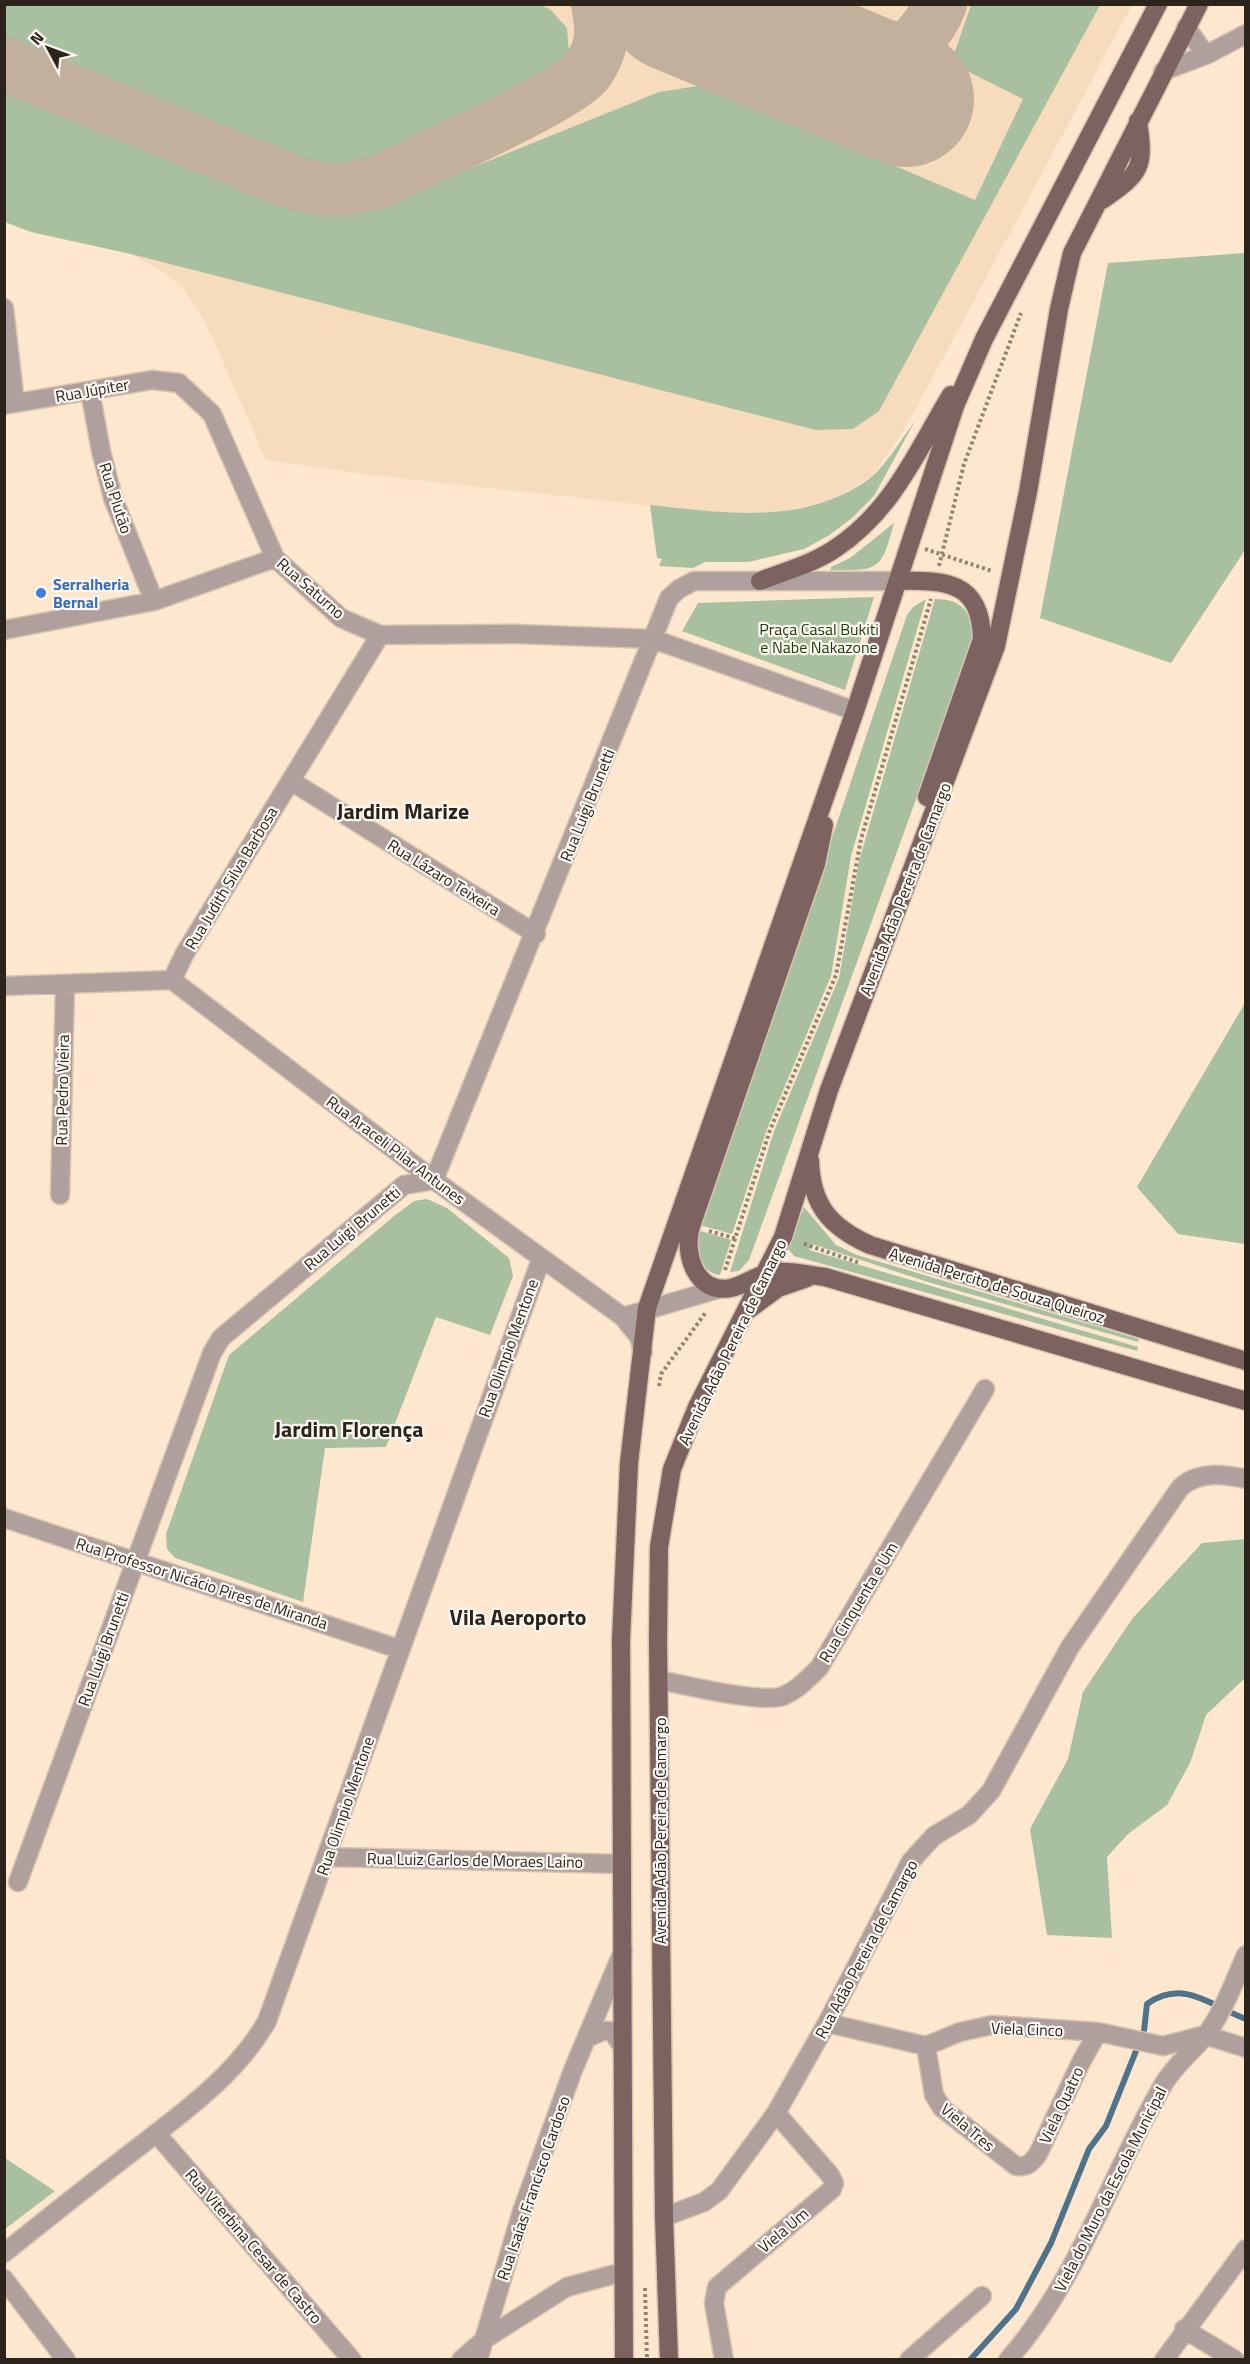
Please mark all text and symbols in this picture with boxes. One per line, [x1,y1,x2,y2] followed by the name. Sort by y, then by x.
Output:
[18,18,78,78] north arrow
[24,26,49,50] text: N
[53,372,131,408] street label: Rua Júpiter
[93,459,139,537] street label: Rua Plutão
[272,552,350,624] street label: Rua Saturno
[53,572,130,614] place label: Serralheria Bernal
[34,586,48,600] marker: Serralheria Bernal
[759,617,879,659] park label: Praça Casal Bukiti e Nabe Nakazone
[553,745,621,865] street label: Rua Luigi Brunetti
[853,779,957,999] street label: Avenida Adão Pereira de Camargo
[337,794,469,828] district label: Jardim Marize
[179,802,283,954] street label: Rua Judith Silva Barbosa
[383,833,505,921] street label: Rua Lázaro Teixeira
[49,1034,75,1146] street label: Rua Pedro Vieira
[321,1090,471,1210] street label: Rua Araceli Pilar Antunes
[298,1180,406,1276] street label: Rua Luigi Brunetti
[672,1235,792,1449] street label: Avenida Adão Pereira de Camargo
[886,1241,1108,1329] street label: Avenida Percito de Souza Queiroz
[472,1275,544,1421] street label: Rua Olimpio Mentone
[274,1412,424,1446] district label: Jardim Florença
[73,1531,331,1635] street label: Rua Professor Nicácio Pires de Miranda
[813,1537,903,1667] street label: Rua Cinquenta e Um
[71,1589,135,1709] street label: Rua Luigi Brunetti
[450,1600,586,1634] district label: Vila Aeroporto
[648,1718,672,1944] street label: Avenida Adão Pereira de Camargo
[310,1733,380,1879] street label: Rua Olimpio Mentone
[367,1846,583,1874] street label: Rua Luiz Carlos de Moraes Laino
[809,1855,923,2043] street label: Rua Adão Pereira de Camargo
[990,2016,1064,2042] street label: Viela Cinco
[1033,2062,1089,2148] street label: Viela Quatro
[1048,2082,1172,2296] street label: Viela do Muro da Escola Municipal
[490,2093,576,2283] street label: Rua Isaías Francisco Cardoso
[936,2097,1000,2157] street label: Viela Tres
[180,2163,328,2329] street label: Rua Viterbina Cesar de Castro
[752,2202,814,2258] street label: Viela Um

